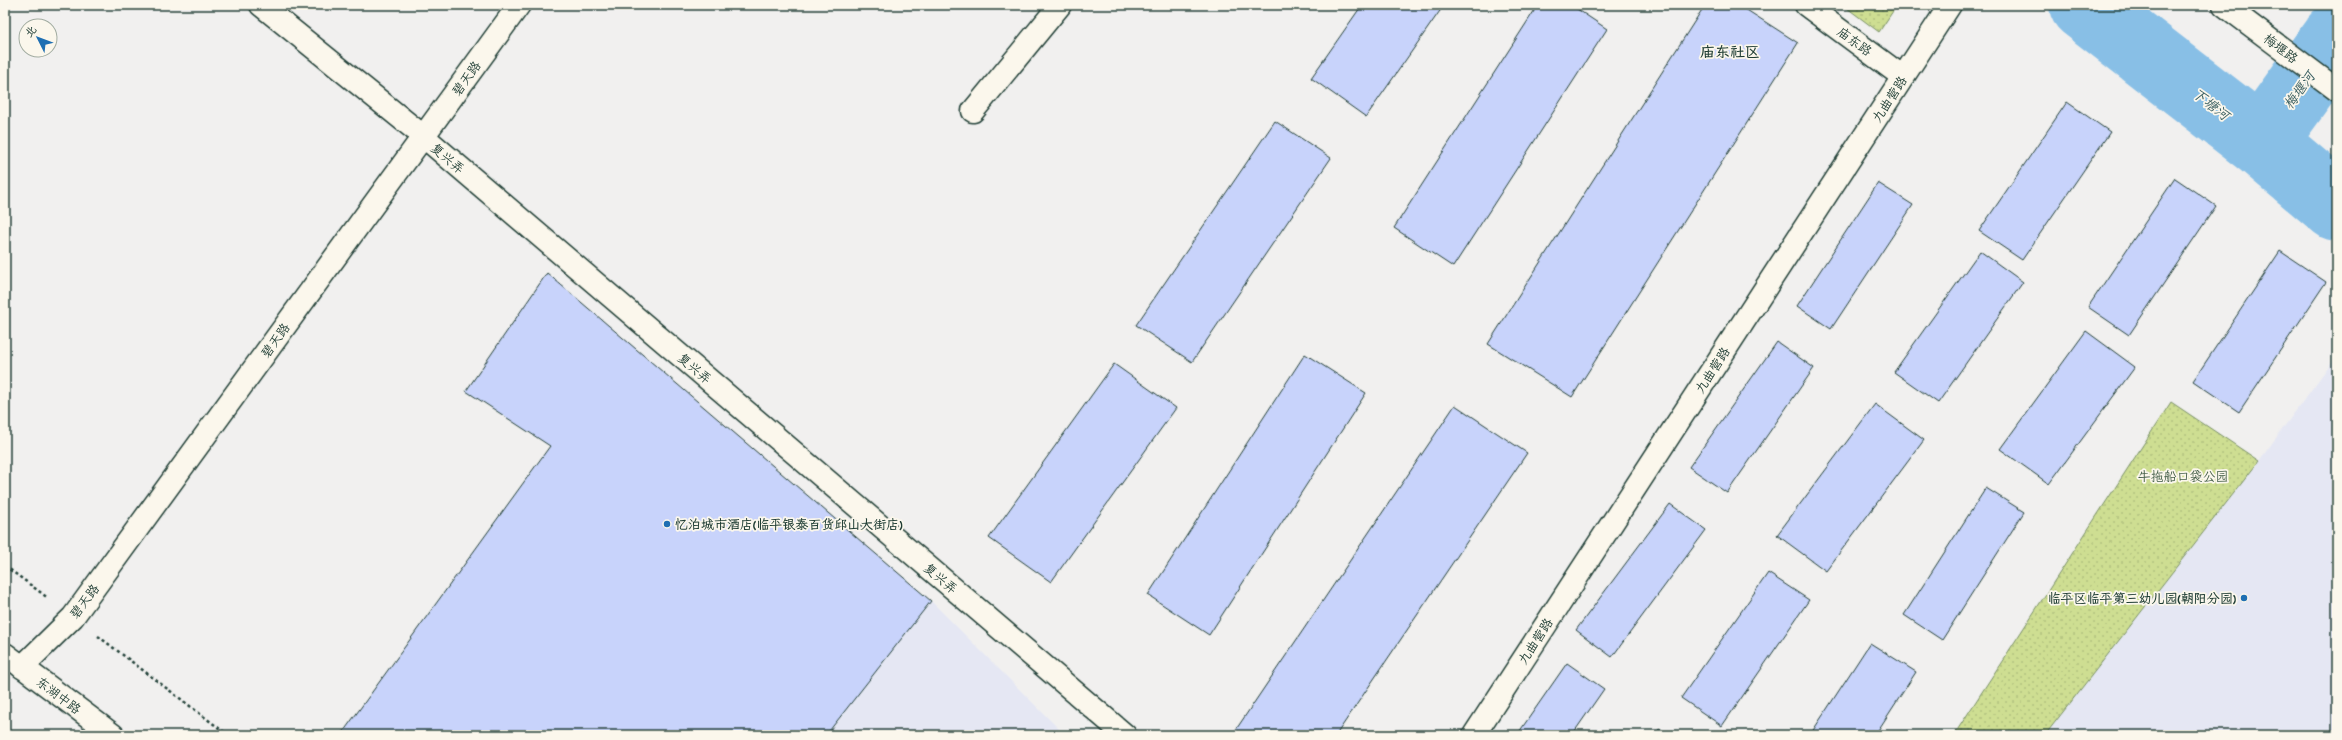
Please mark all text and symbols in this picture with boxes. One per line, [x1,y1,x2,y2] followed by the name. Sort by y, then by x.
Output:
[18,18,58,58] north arrow
[22,23,42,42] text: 北
[1832,24,1875,62] street label: 庙东路
[2258,31,2301,69] street label: 梅堰路
[1700,43,1760,65] district label: 庙东社区
[449,58,487,101] street label: 碧天路
[2280,67,2322,114] water label: 梅堰河
[1869,73,1913,127] street label: 九曲营路
[2187,85,2234,128] water label: 下塘河
[425,140,467,180] street label: 复兴弄
[258,320,296,363] street label: 碧天路
[1692,344,1736,398] street label: 九曲营路
[672,350,714,390] street label: 复兴弄
[2137,469,2229,488] park label: 牛拖船口袋公园
[675,517,903,536] place label: 忆泊城市酒店(临平银泰百货邱山大街店)
[662,519,672,529] marker: 忆泊城市酒店(临平银泰百货邱山大街店)
[918,560,960,600] street label: 复兴弄
[67,581,105,624] street label: 碧天路
[2047,591,2237,610] place label: 临平区临平第三幼儿园(朝阳分园)
[2239,593,2249,603] marker: 临平区临平第三幼儿园(朝阳分园)
[1515,615,1559,669] street label: 九曲营路
[31,674,84,720] street label: 东湖中路

